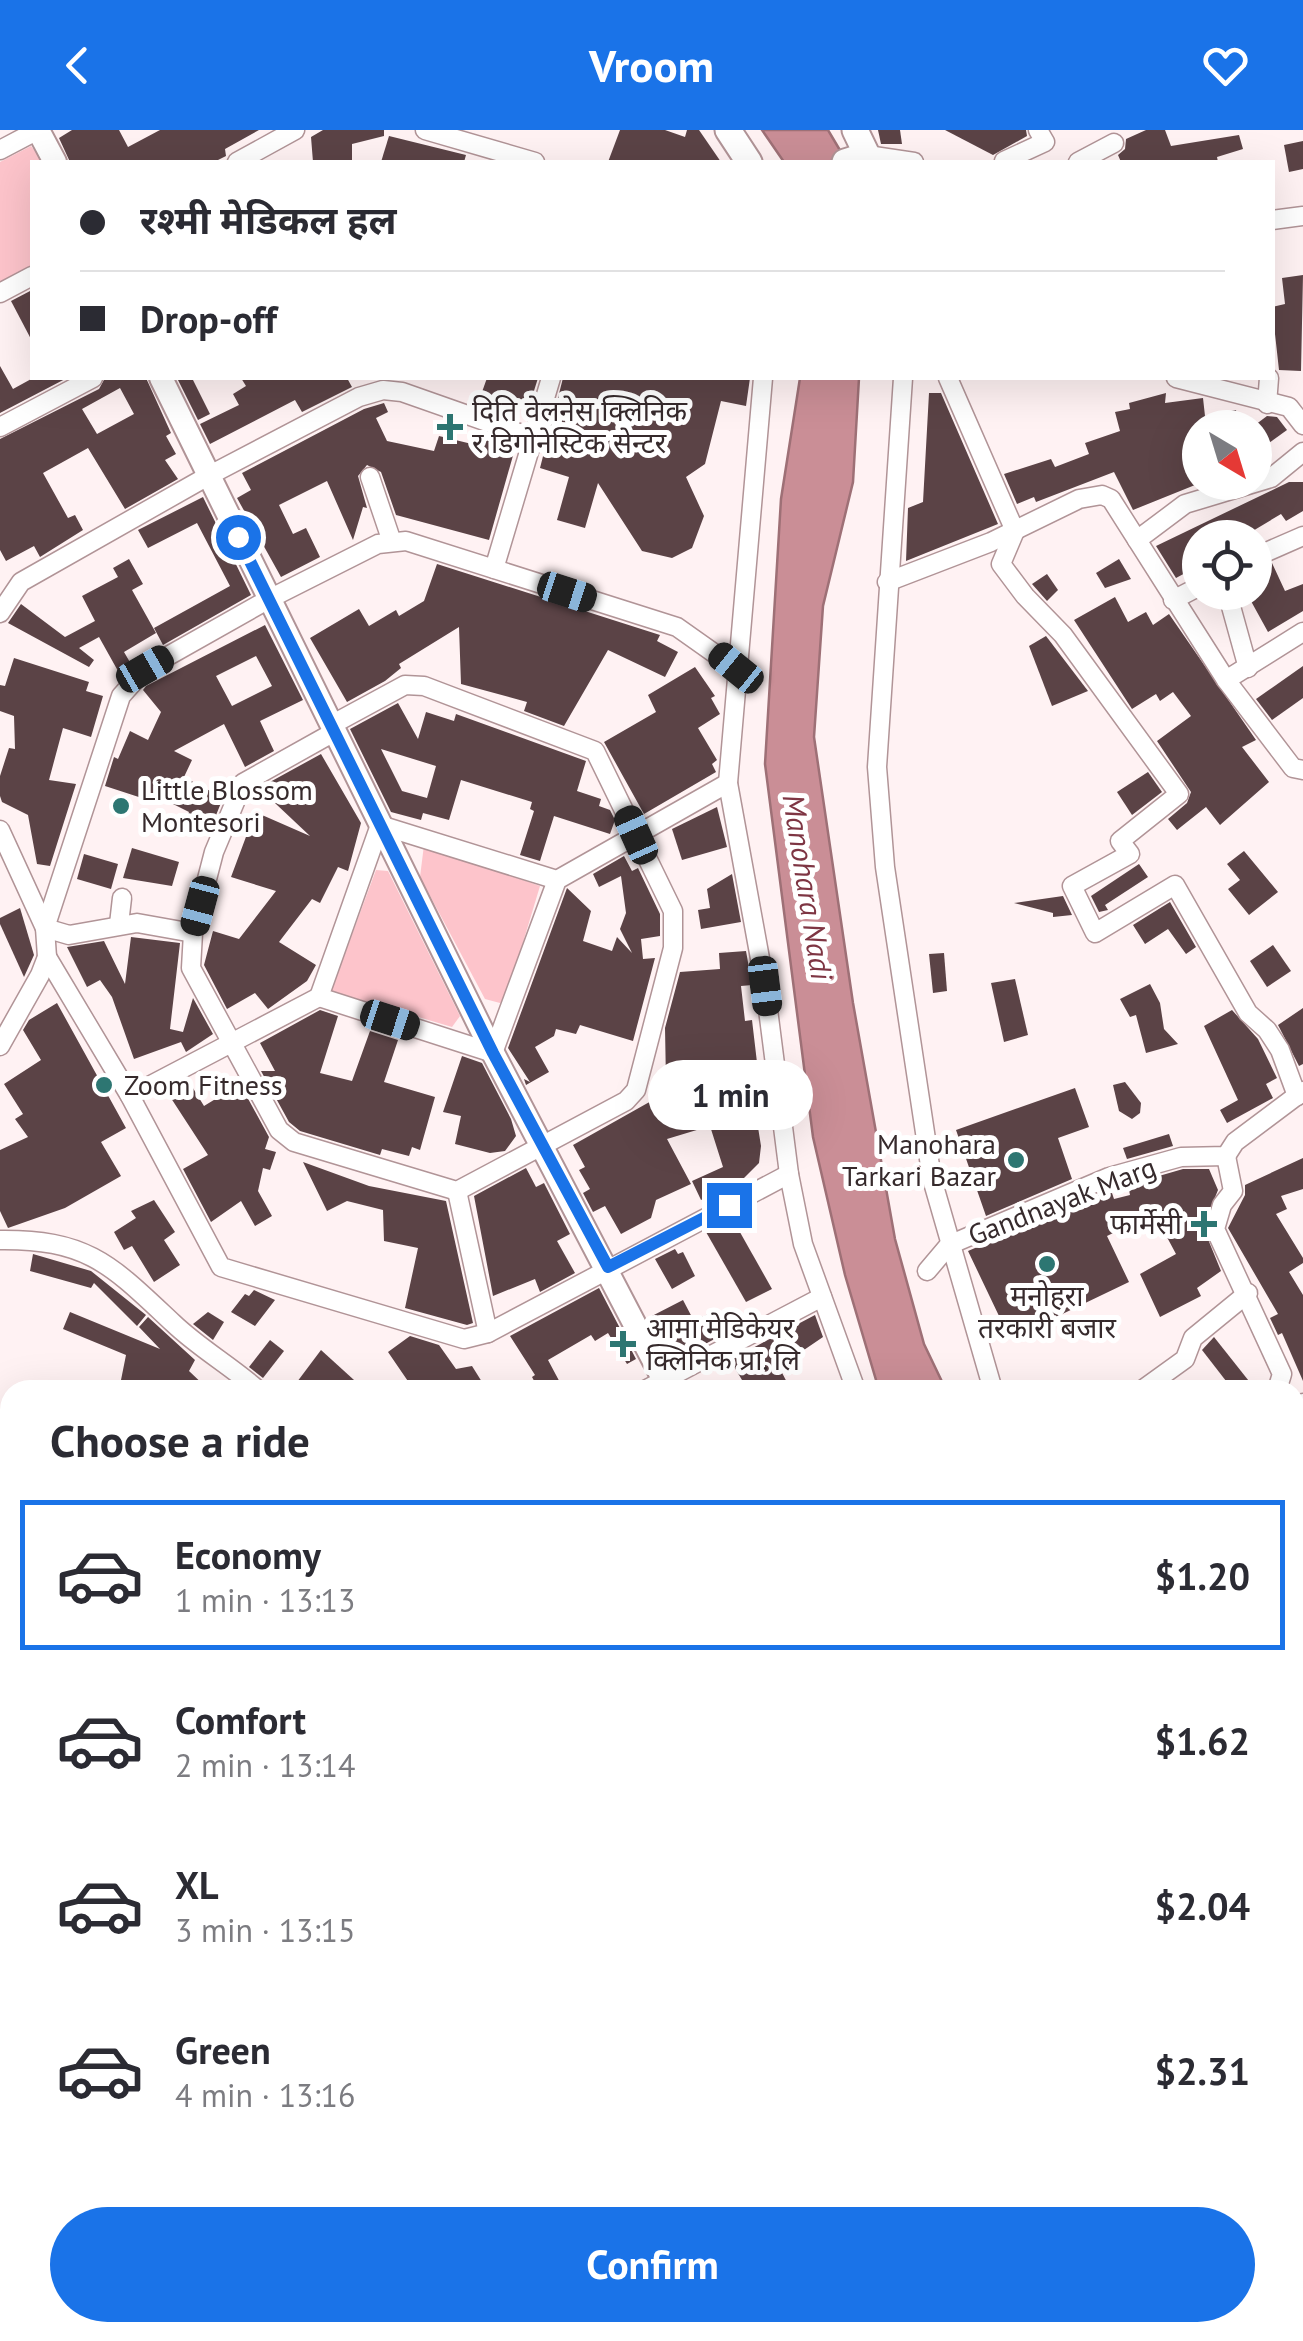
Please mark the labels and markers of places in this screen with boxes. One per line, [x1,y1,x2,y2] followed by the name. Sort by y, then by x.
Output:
[472,392,688,461] place label: दिति वेलनेस क्लिनिक र डिगोनेस्टिक सेन्टर
[437,414,463,440] marker: दिति वेलनेस क्लिनिक र डिगोनेस्टिक सेन्टर
[141,771,313,840] place label: Little Blossom Montesori
[110,795,132,817] marker: Little Blossom Montesori
[124,1066,283,1103] place label: Zoom Fitness
[93,1074,115,1096] marker: Zoom Fitness
[842,1125,996,1194] place label: Manohara Tarkari Bazar
[1005,1149,1027,1171] marker: Manohara Tarkari Bazar
[1110,1205,1183,1242] place label: फार्मेसी
[1191,1211,1217,1237] marker: फार्मेसी
[1036,1253,1058,1275] marker: मनोहरा तरकारी बजार
[978,1277,1116,1346] place label: मनोहरा तरकारी बजार
[646,1309,801,1378] place label: आमा मेडिकेयर क्लिनिक प्रा. लि
[610,1331,636,1357] marker: आमा मेडिकेयर क्लिनिक प्रा. लि

